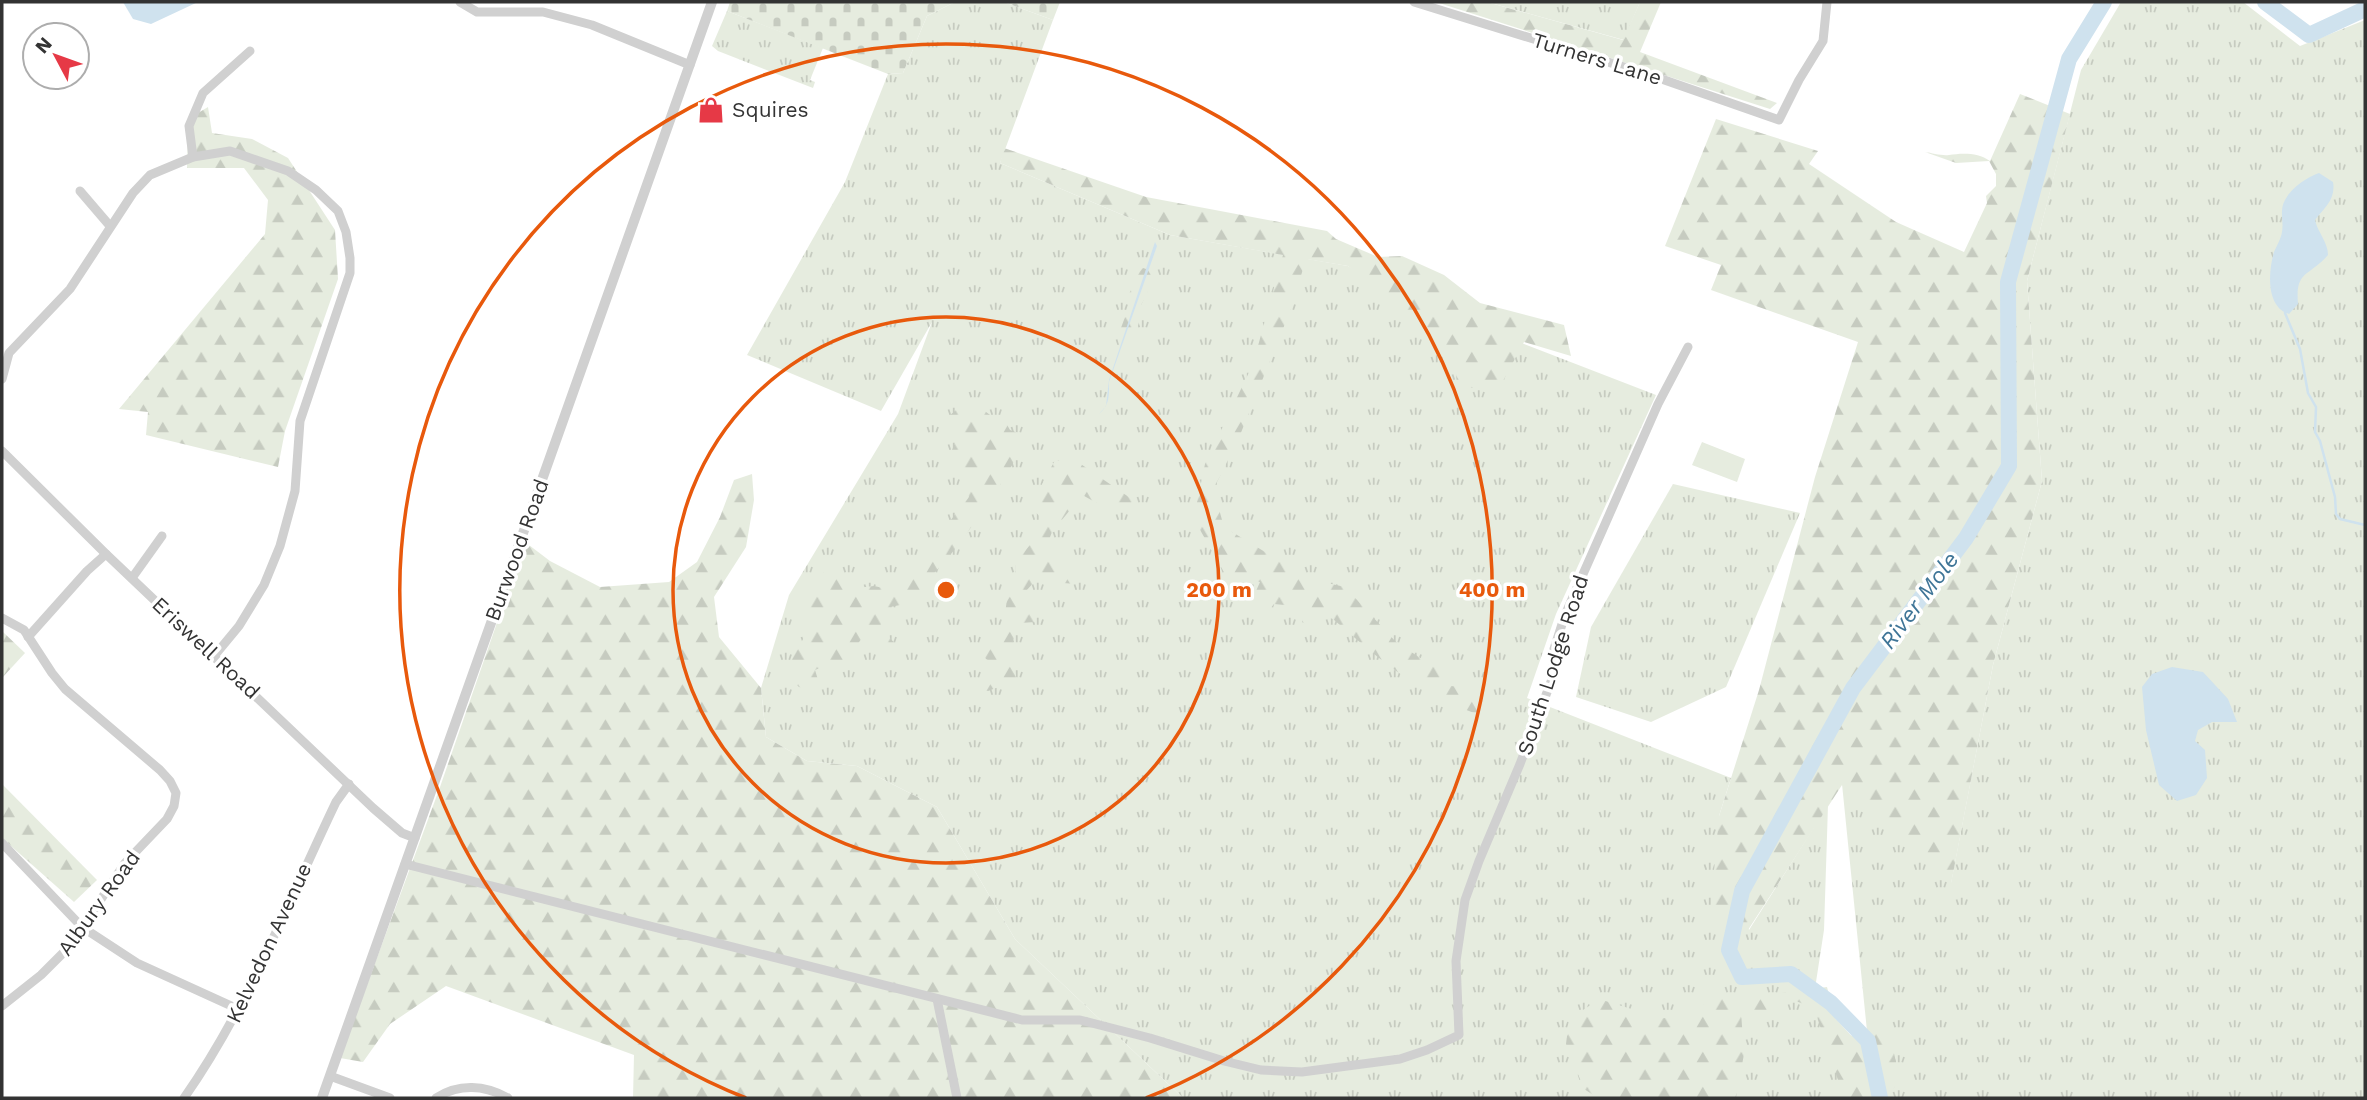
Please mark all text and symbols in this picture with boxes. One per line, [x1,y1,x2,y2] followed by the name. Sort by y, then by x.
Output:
[21,21,91,91] north arrow
[1529,27,1665,90] street label: Turners Lane
[30,32,57,58] text: N
[696,95,726,125] shop icon: Squires
[732,97,809,122] place label: Squires
[479,475,554,624] street label: Burwood Road
[1874,547,1965,654] water label: River Mole
[1512,572,1593,758] street label: South Lodge Road
[1186,577,1252,602] text: 200 m
[1459,577,1525,602] text: 400 m
[934,578,958,602] centre of rings
[147,591,265,704] street label: Eriswell Road
[52,845,145,960] street label: Albury Road
[221,859,317,1027] street label: Kelvedon Avenue

